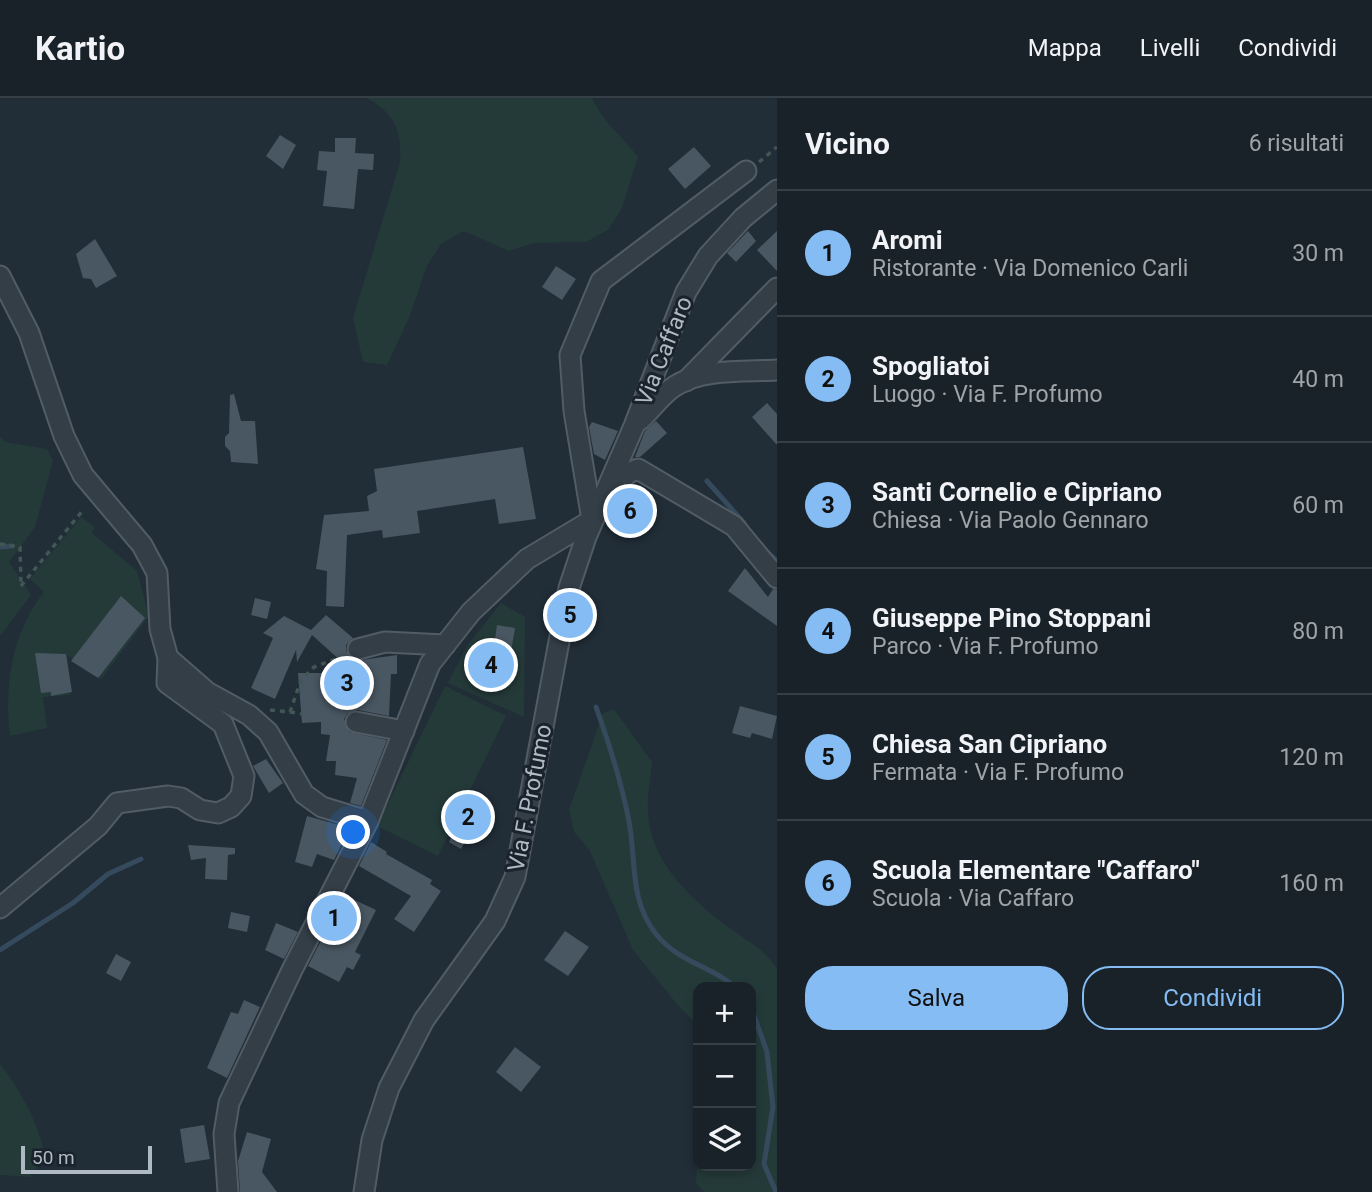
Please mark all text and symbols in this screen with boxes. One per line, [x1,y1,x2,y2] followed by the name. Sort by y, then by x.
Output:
[35,29,125,68] text: Kartio
[1028,34,1102,62] text: Mappa
[1140,34,1200,62] text: Livelli
[1238,34,1337,62] text: Condividi
[805,126,890,161] text: Vicino
[1249,130,1344,157] text: 6 risultati
[872,225,943,255] text: Aromi
[821,240,835,267] text: 1
[1292,240,1344,267] text: 30 m
[872,255,1188,282] text: Ristorante · Via Domenico Carli
[630,293,698,409] street label: Via Caffaro
[872,351,990,381] text: Spogliatoi
[821,366,835,393] text: 2
[1292,366,1344,393] text: 40 m
[872,381,1103,408] text: Luogo · Via F. Profumo
[872,477,1162,507] text: Santi Cornelio e Cipriano
[607,485,653,537] pin: 6
[821,492,835,519] text: 3
[1292,492,1344,519] text: 60 m
[872,507,1149,534] text: Chiesa · Via Paolo Gennaro
[547,589,593,641] pin: 5
[872,603,1151,633] text: Giuseppe Pino Stoppani
[821,618,835,645] text: 4
[1292,618,1344,645] text: 80 m
[872,633,1099,660] text: Parco · Via F. Profumo
[468,639,514,691] pin: 4
[324,657,370,709] pin: 3
[502,722,558,874] street label: Via F. Profumo
[872,729,1107,759] text: Chiesa San Cipriano
[821,744,835,771] text: 5
[1279,744,1344,771] text: 120 m
[872,759,1124,786] text: Fermata · Via F. Profumo
[445,791,491,843] pin: 2
[336,815,370,849] your location
[872,855,1200,885] text: Scuola Elementare "Caffaro"
[821,870,835,897] text: 6
[1279,870,1344,897] text: 160 m
[872,885,1074,912] text: Scuola · Via Caffaro
[311,892,357,944] pin: 1
[805,966,1068,1030] button: Salva
[1082,966,1344,1030] button: Condividi
[693,982,756,1171] map controls
[693,982,756,1045] button: +
[693,1045,756,1108] button: −
[693,1108,756,1171] button: layers
[21,1143,152,1175] scale bar
[32,1146,75,1169] text: 50 m

